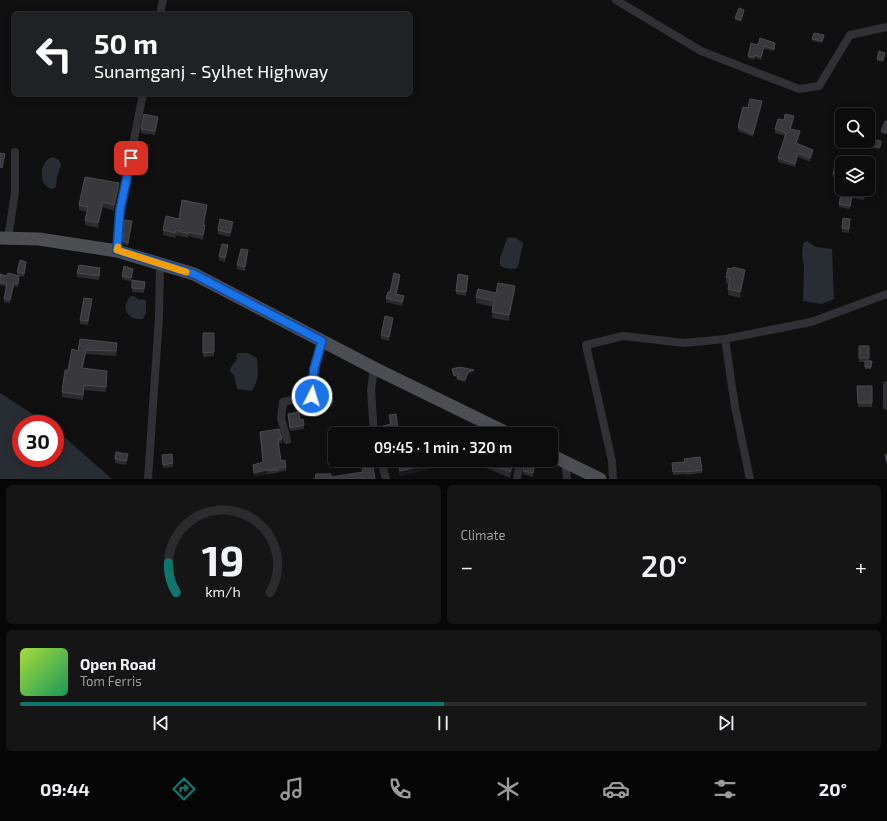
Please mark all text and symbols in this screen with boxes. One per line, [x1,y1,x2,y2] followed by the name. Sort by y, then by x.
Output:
[94,26,158,60] text: 50 m
[28,28,80,80] icon: left
[94,60,328,82] text: Sunamganj - Sylhet Highway
[835,108,875,196] map controls
[835,108,875,148] button: search
[114,141,148,175] pin
[120,147,142,169] icon: arrive
[835,156,875,196] button: layers
[291,375,333,417] position arrow
[12,415,64,467] speed limit sign: 30
[374,438,512,456] text: 09:45 · 1 min · 320 m
[461,527,505,543] text: Climate
[202,533,245,583] text: 19
[641,547,687,583] text: 20°
[461,553,473,579] text: −
[855,553,867,579] text: +
[206,582,241,599] text: km/h
[80,655,156,673] text: Open Road
[80,673,142,689] text: Tom Ferris
[150,712,172,734] icon: previous
[432,712,454,734] icon: pause
[715,712,737,734] icon: next
[170,775,198,803] icon: directions
[278,775,306,803] icon: music
[386,775,414,803] icon: phone
[494,775,522,803] icon: climate
[602,775,630,803] icon: car
[711,775,739,803] icon: filters
[40,778,90,800] text: 09:44
[819,778,847,800] text: 20°

